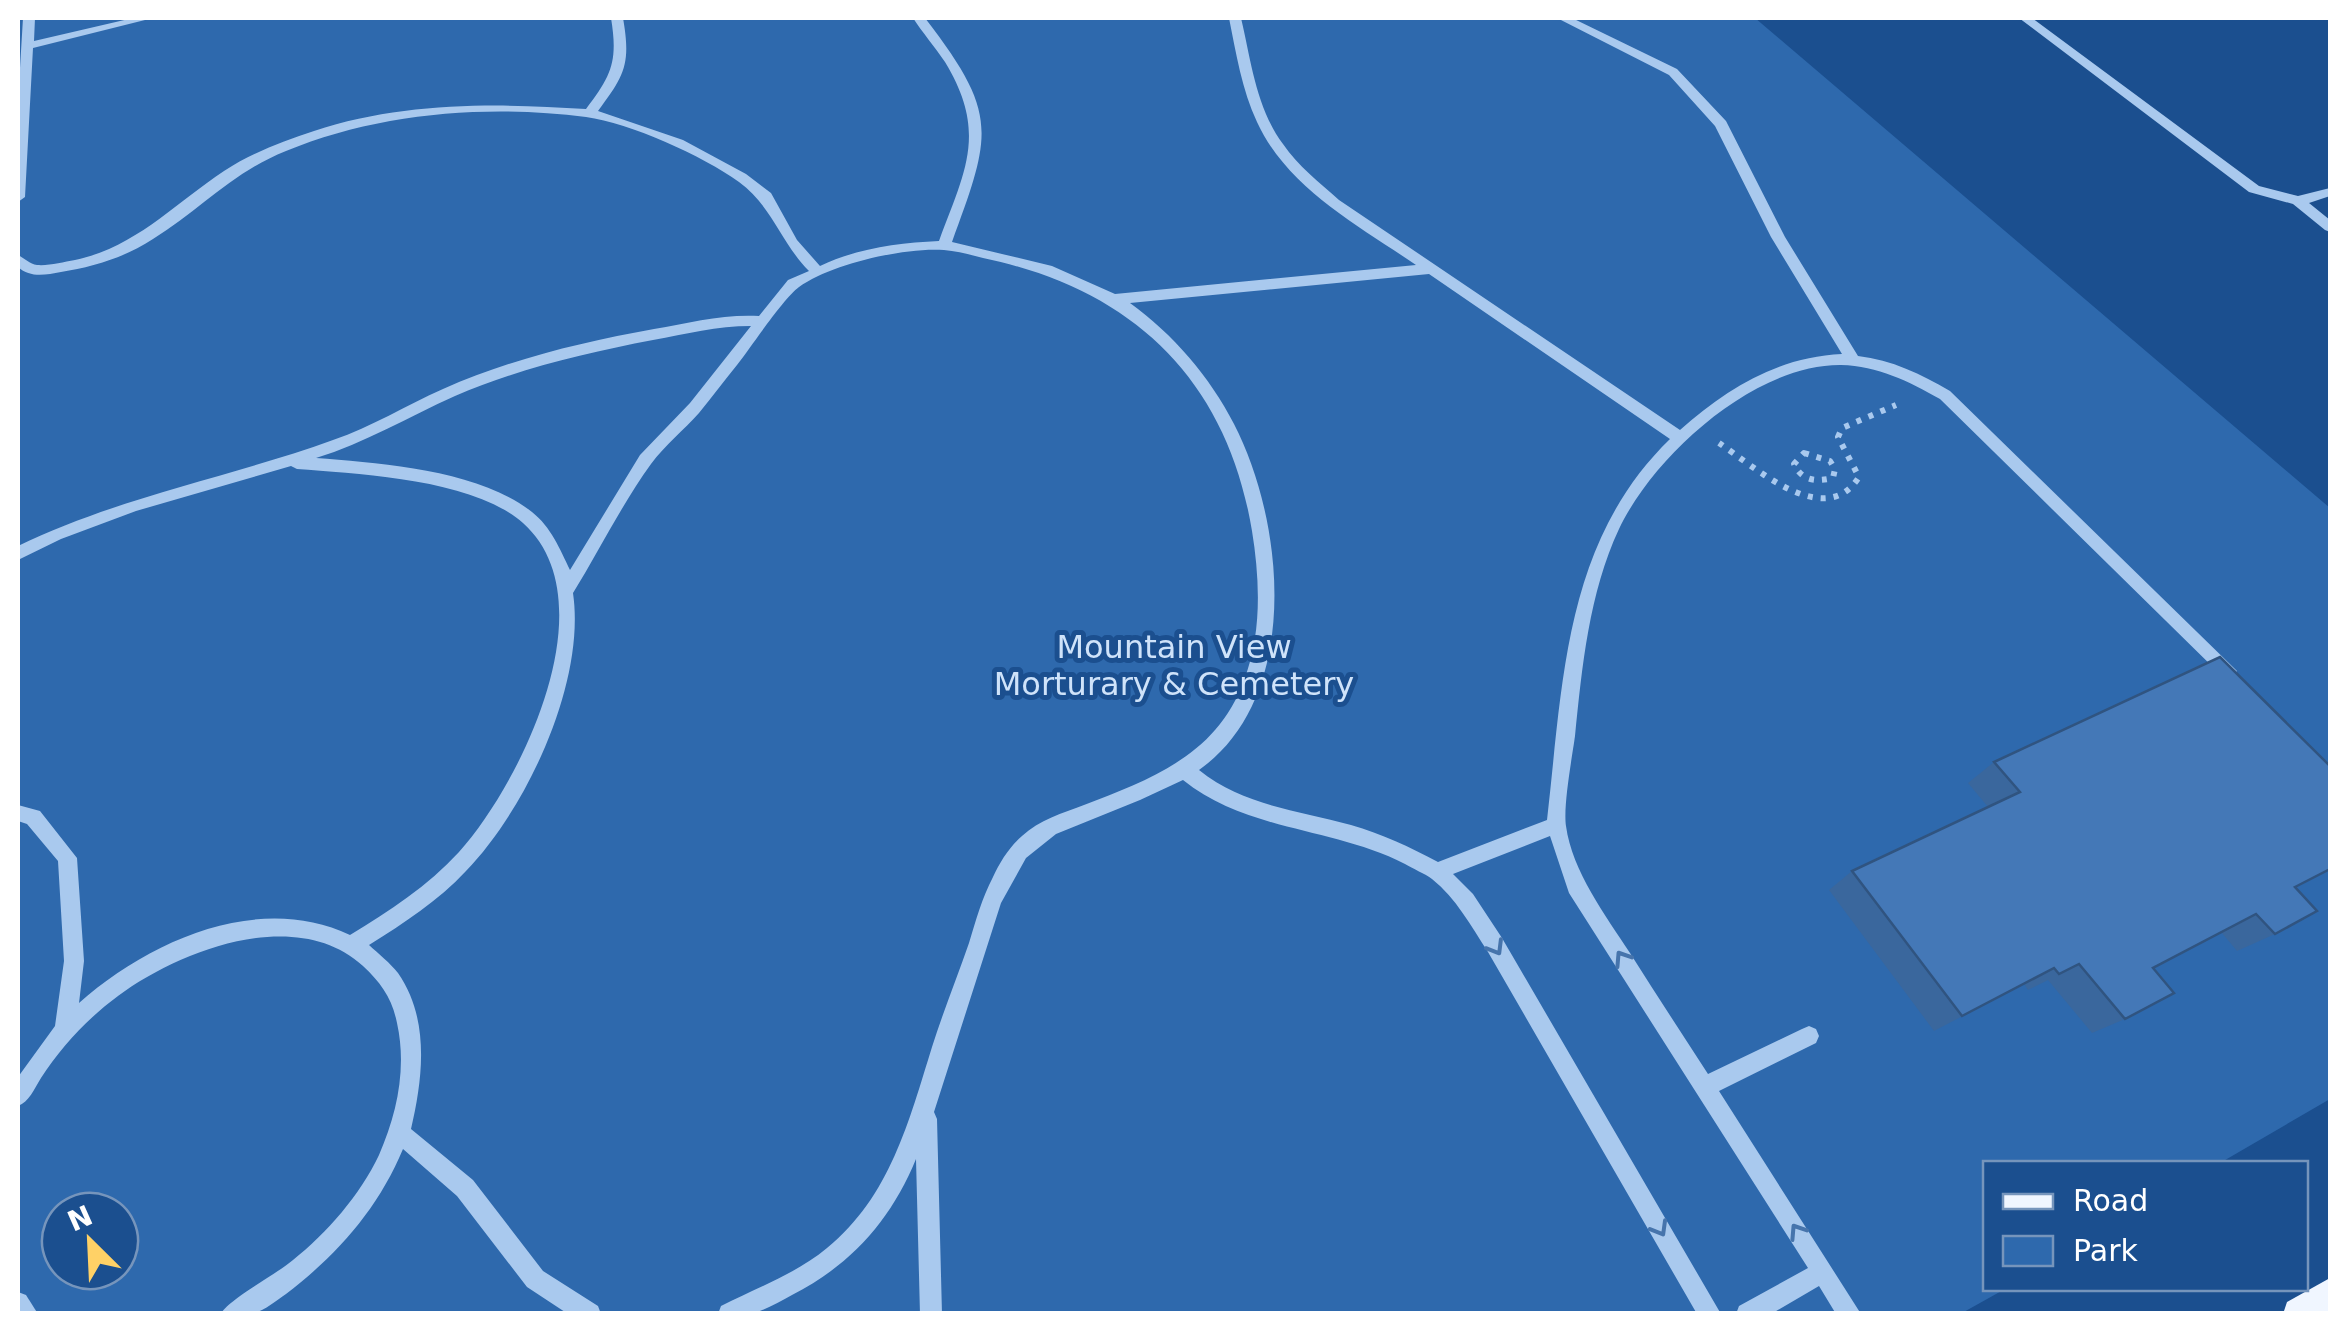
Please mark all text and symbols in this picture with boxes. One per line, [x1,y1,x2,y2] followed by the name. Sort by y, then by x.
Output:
[994,628,1354,703] park label: Mountain View Morturary & Cemetery
[1484,937,1503,955] one-way arrow
[1615,951,1634,969] one-way arrow
[1983,1161,2308,1291] legend
[2073,1183,2148,1218] text: Road
[40,1191,140,1291] north arrow
[63,1199,97,1238] text: N
[1648,1218,1667,1236] one-way arrow
[1791,1224,1810,1242] one-way arrow
[2073,1233,2138,1268] text: Park

